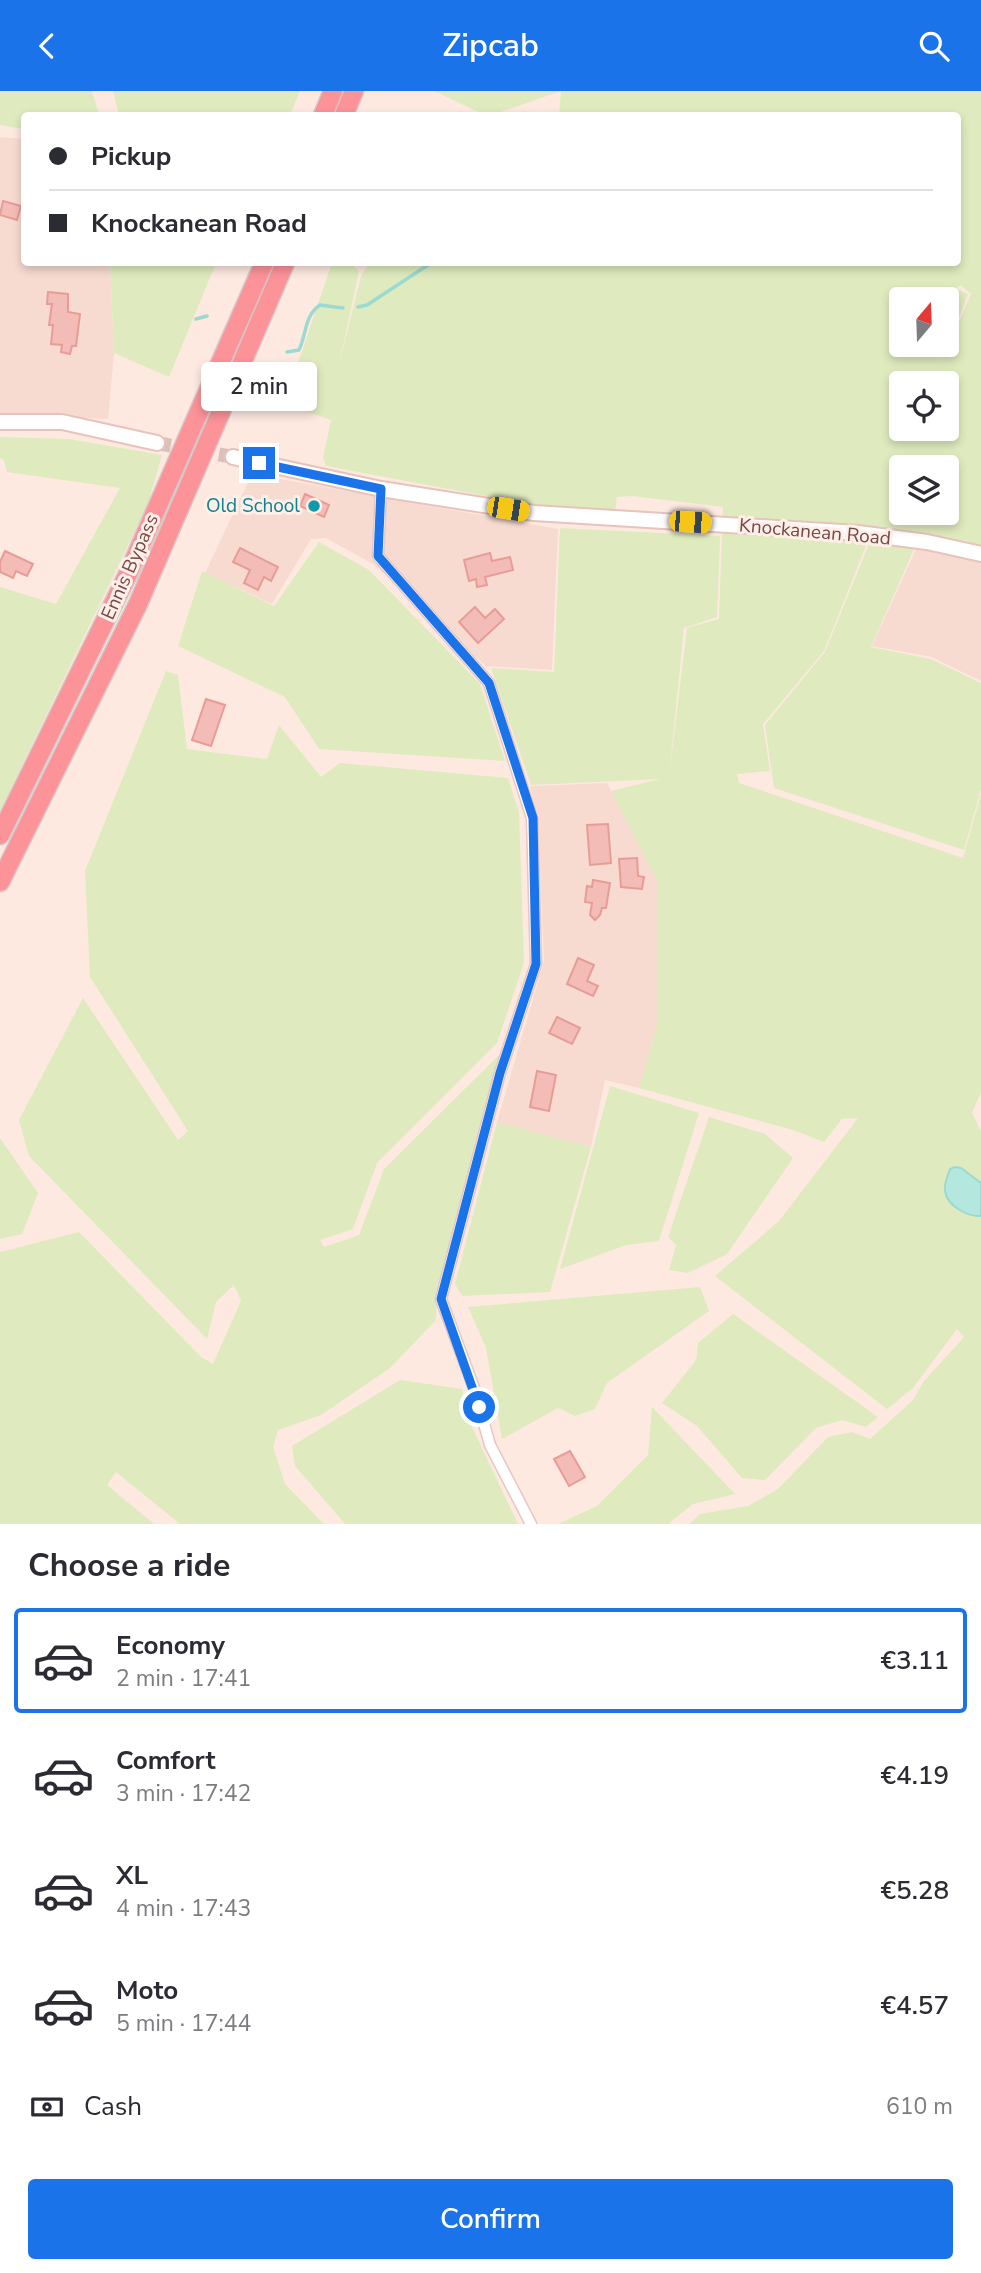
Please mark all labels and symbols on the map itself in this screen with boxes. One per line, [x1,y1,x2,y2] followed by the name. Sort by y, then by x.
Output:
[889,287,959,357] north arrow
[201,361,317,411] callout: 2 min
[243,447,275,479] route end
[206,493,300,519] place label: Old School
[486,495,531,523] car
[306,498,322,514] marker: Old School
[95,510,165,624] street label: Ennis Bypass
[669,510,712,534] car
[738,512,892,552] street label: Knockanean Road
[463,1391,495,1423] route start

